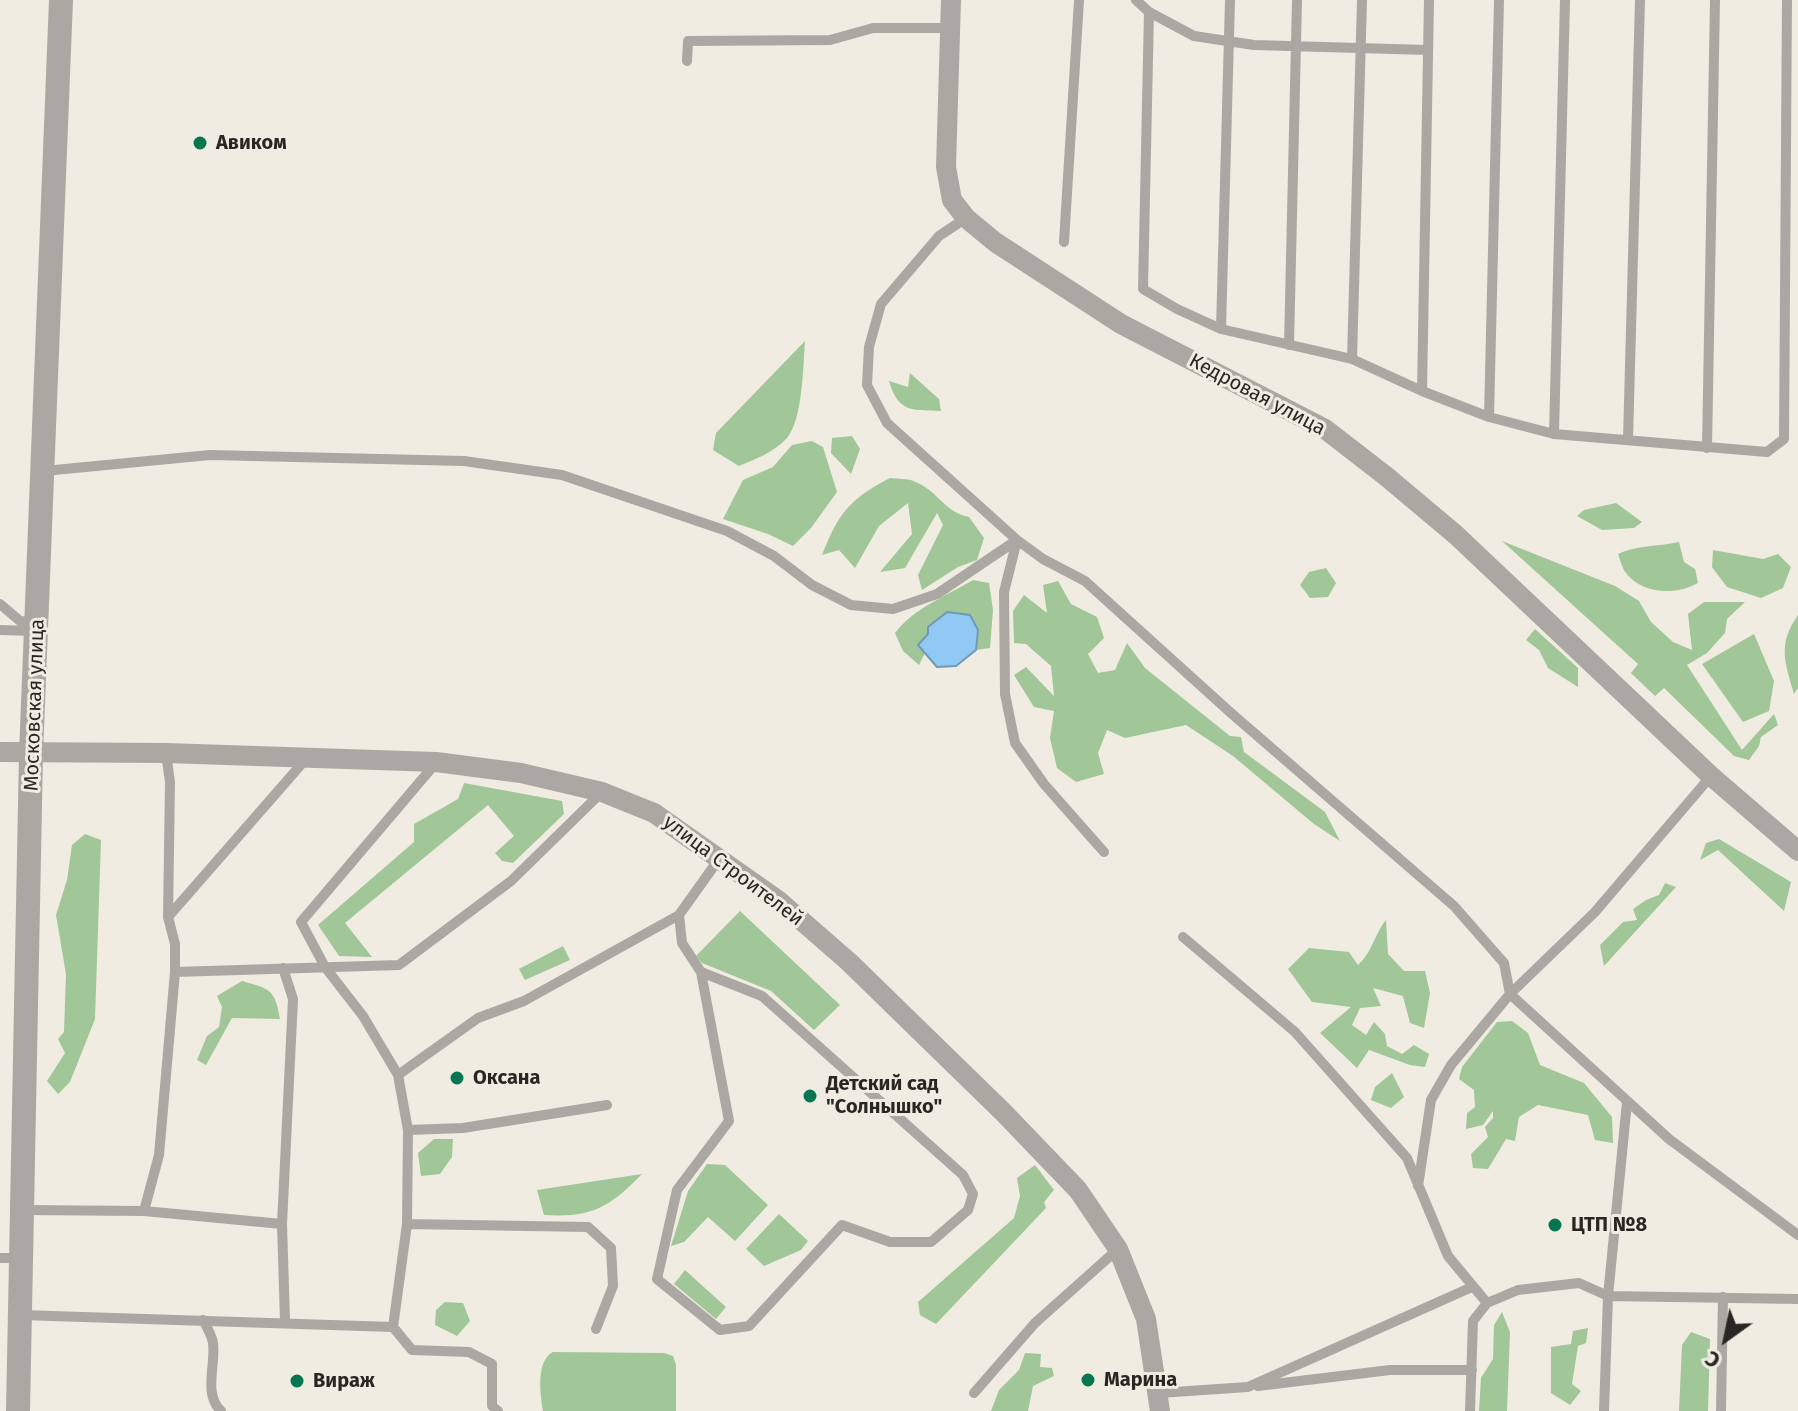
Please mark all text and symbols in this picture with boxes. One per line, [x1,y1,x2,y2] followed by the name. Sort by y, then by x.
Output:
[216,131,287,155] place label: Авиком
[191,134,209,152] marker: Авиком
[1185,349,1329,441] street label: Кедровая улица
[20,618,50,792] street label: Московская улица
[658,810,808,932] street label: улица Строителей
[473,1066,541,1090] place label: Оксана
[448,1069,466,1087] marker: Оксана
[826,1072,942,1119] place label: Детский сад "Солнышко"
[801,1087,819,1105] marker: Детский сад "Солнышко"
[1571,1213,1647,1237] place label: ЦТП №8
[1546,1216,1564,1234] marker: ЦТП №8
[1686,1299,1766,1379] north arrow
[1700,1345,1725,1374] text: С
[1104,1368,1177,1392] place label: Марина
[313,1369,375,1393] place label: Вираж
[1079,1371,1097,1389] marker: Марина
[288,1372,306,1390] marker: Вираж

